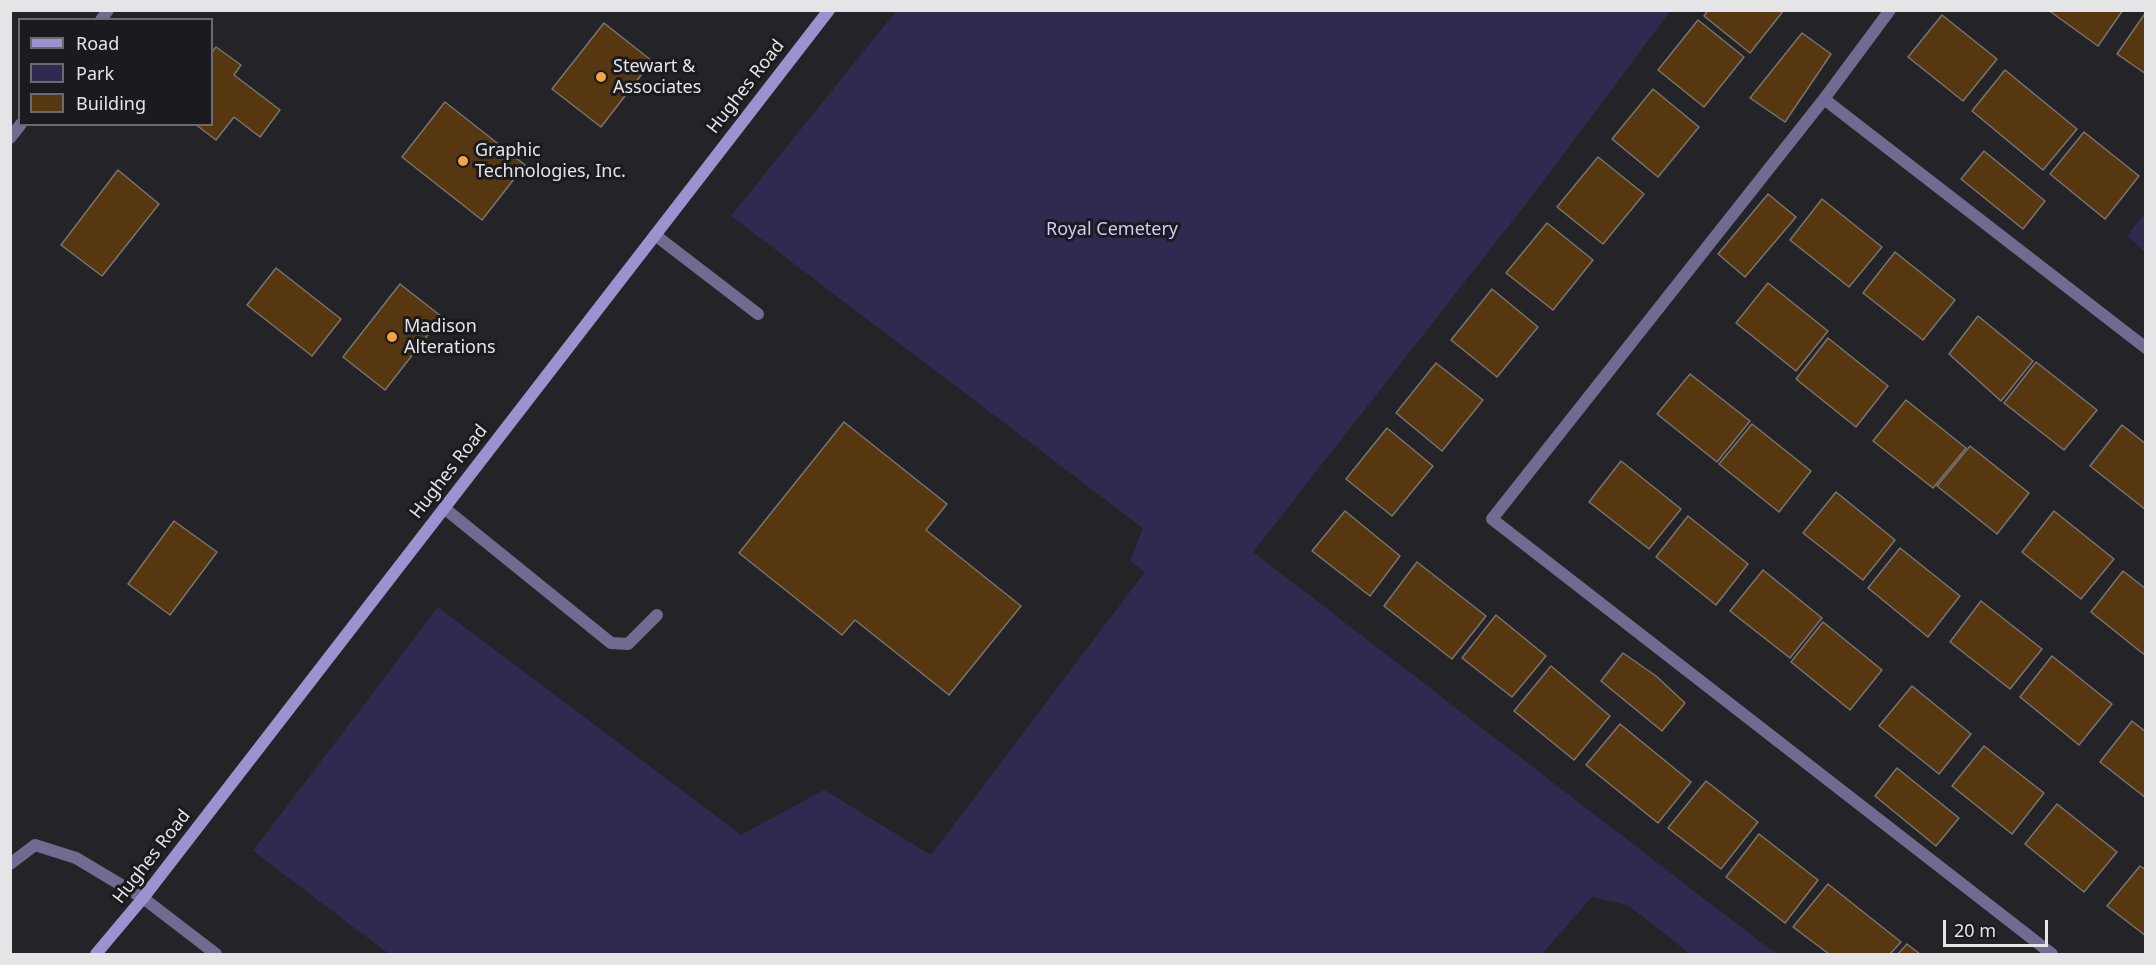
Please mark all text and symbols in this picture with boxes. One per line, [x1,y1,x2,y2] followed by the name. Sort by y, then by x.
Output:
[18,18,213,126] legend
[76,31,119,55] text: Road
[703,36,789,138] street label: Hughes Road
[613,56,701,98] place label: Stewart & Associates
[76,61,114,85] text: Park
[594,70,608,84] marker: Stewart & Associates
[76,91,146,115] text: Building
[475,140,626,182] place label: Graphic Technologies, Inc.
[456,154,470,168] marker: Graphic Technologies, Inc.
[1046,219,1178,241] park label: Royal Cemetery
[404,316,496,358] place label: Madison Alterations
[385,330,399,344] marker: Madison Alterations
[406,421,492,523] street label: Hughes Road
[109,806,195,908] street label: Hughes Road
[1946,908,2051,946] scale bar
[1954,918,1996,942] text: 20 m

